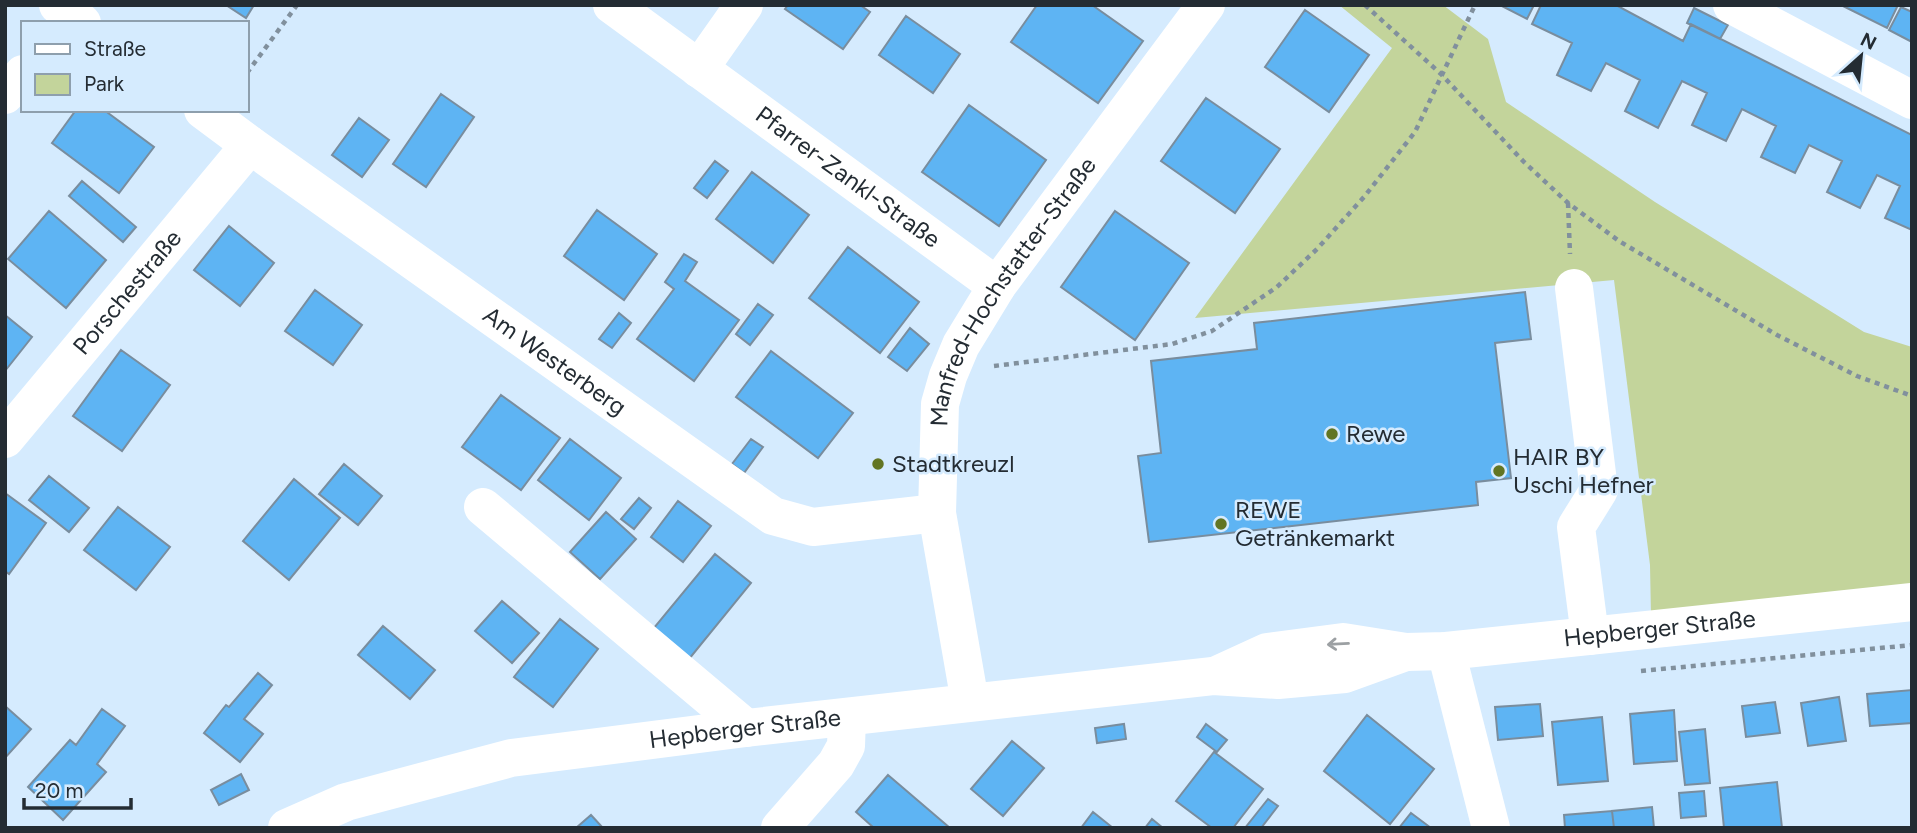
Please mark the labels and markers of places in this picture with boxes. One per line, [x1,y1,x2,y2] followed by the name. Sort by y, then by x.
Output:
[1346,419,1405,448] place label: Rewe
[1324,426,1340,442] marker: Rewe
[1513,442,1654,499] place label: HAIR BY Uschi Hefner
[892,449,1014,478] place label: Stadtkreuzl
[870,456,886,472] marker: Stadtkreuzl
[1491,463,1507,479] marker: HAIR BY Uschi Hefner
[1235,495,1395,552] place label: REWE Getränkemarkt
[1213,516,1229,532] marker: REWE Getränkemarkt

